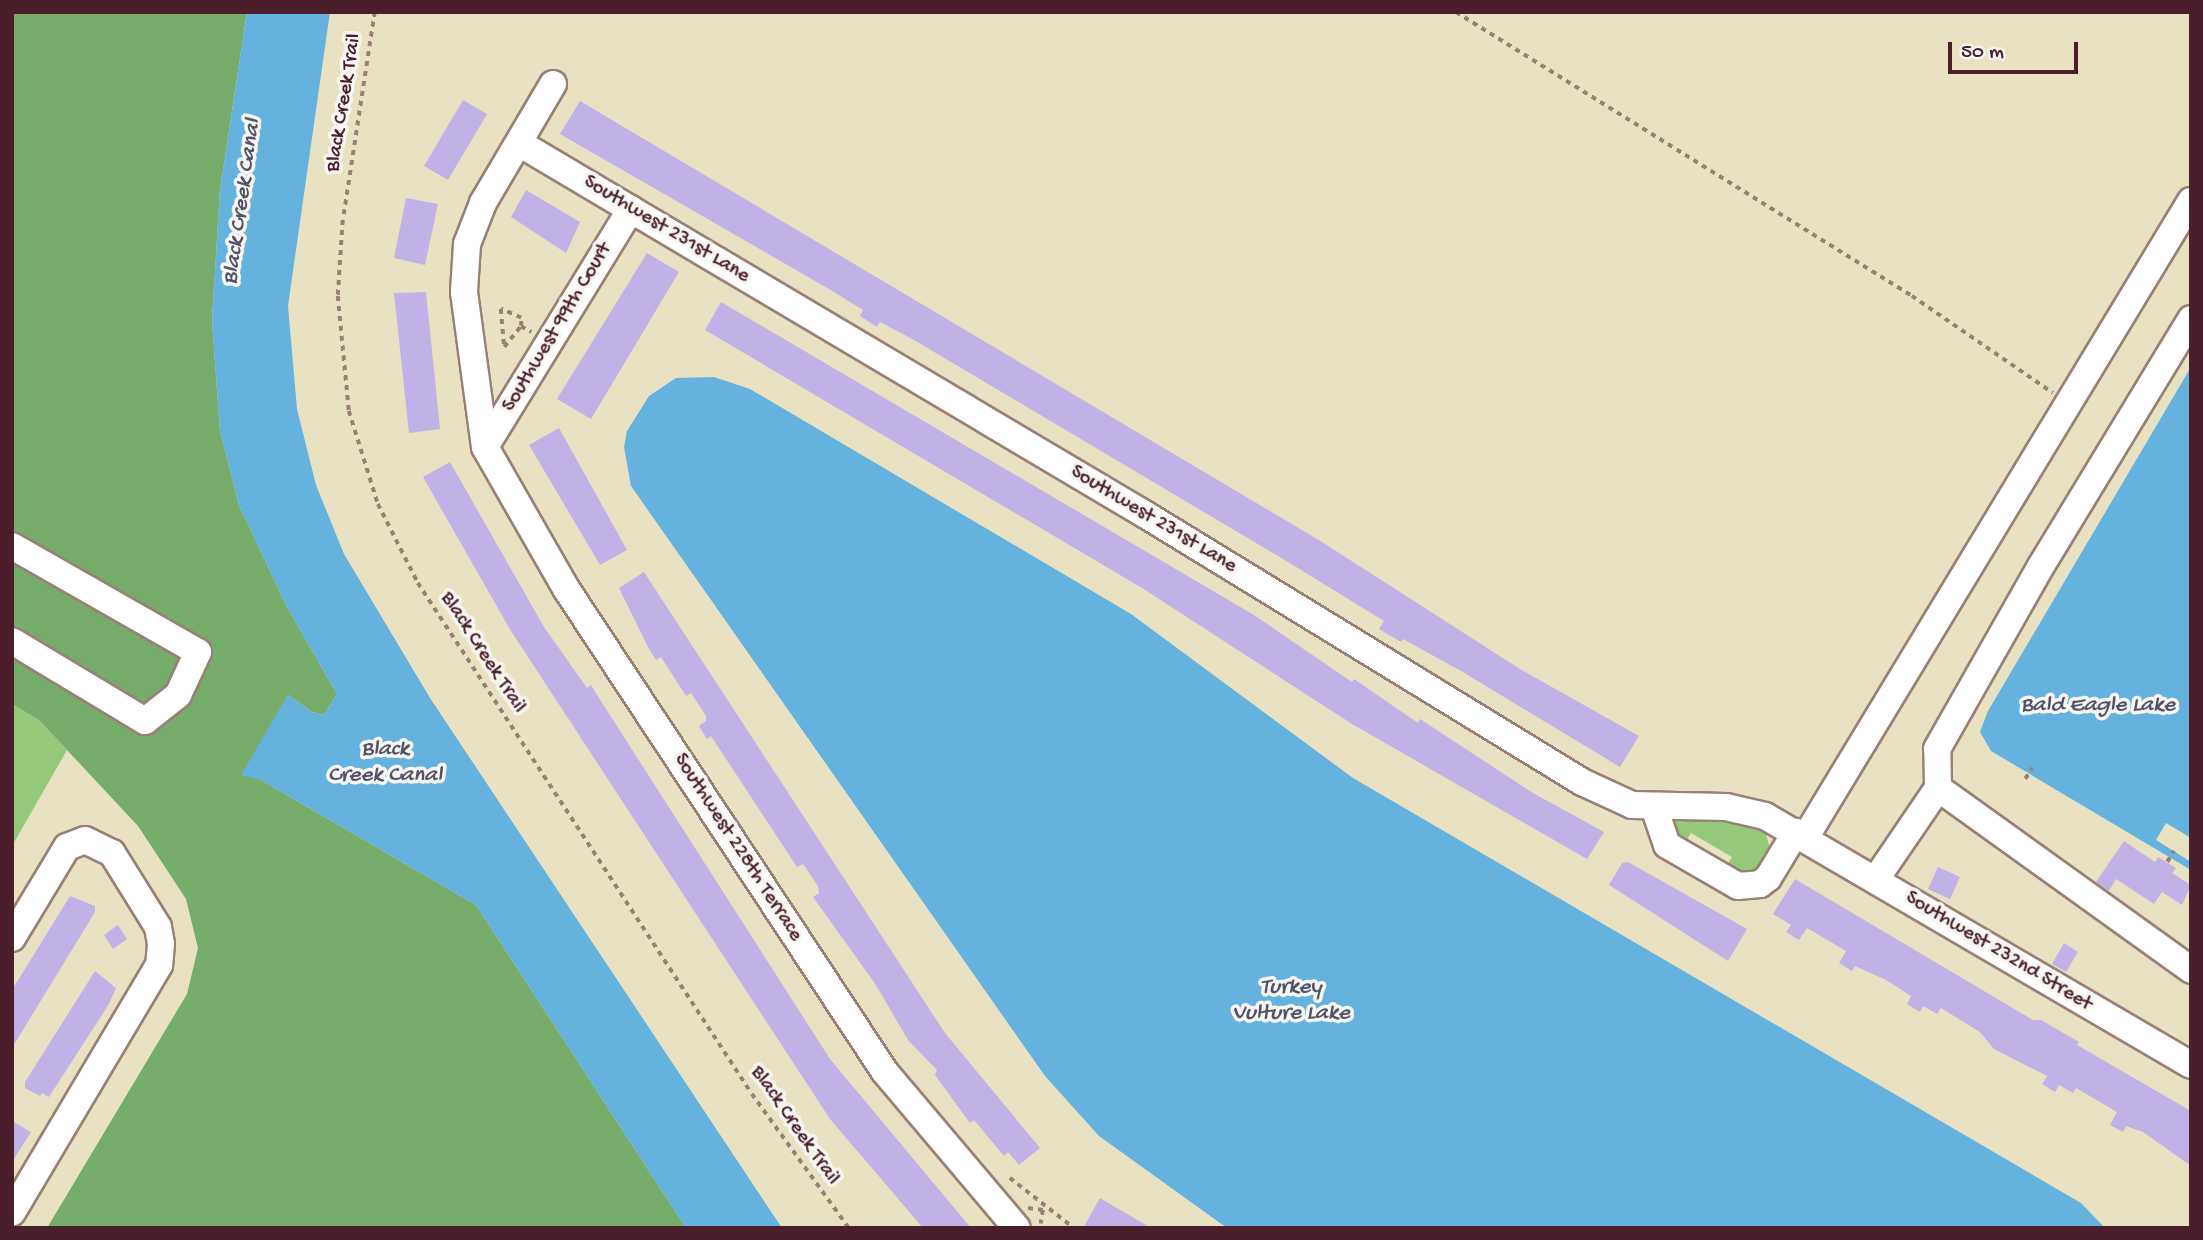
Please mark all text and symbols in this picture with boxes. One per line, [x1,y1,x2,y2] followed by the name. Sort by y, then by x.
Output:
[1951,28,2080,72] scale bar
[322,32,368,174] street label: Black Creek Trail
[1961,41,2004,66] text: 50 m
[218,117,268,287] water label: Black Creek Canal
[578,170,754,290] street label: Southwest 231st Lane
[498,239,618,417] street label: Southwest 99th Court
[1065,460,1241,580] street label: Southwest 231st Lane
[433,588,531,718] street label: Black Creek Trail
[2021,692,2175,720] water label: Bald Eagle Lake
[328,736,442,790] water label: Black Creek Canal
[667,749,807,947] street label: Southwest 228th Terrace
[1900,886,2096,1018] street label: Southwest 232nd Street
[1232,974,1350,1028] water label: Turkey Vulture Lake
[744,1062,844,1190] street label: Black Creek Trail

